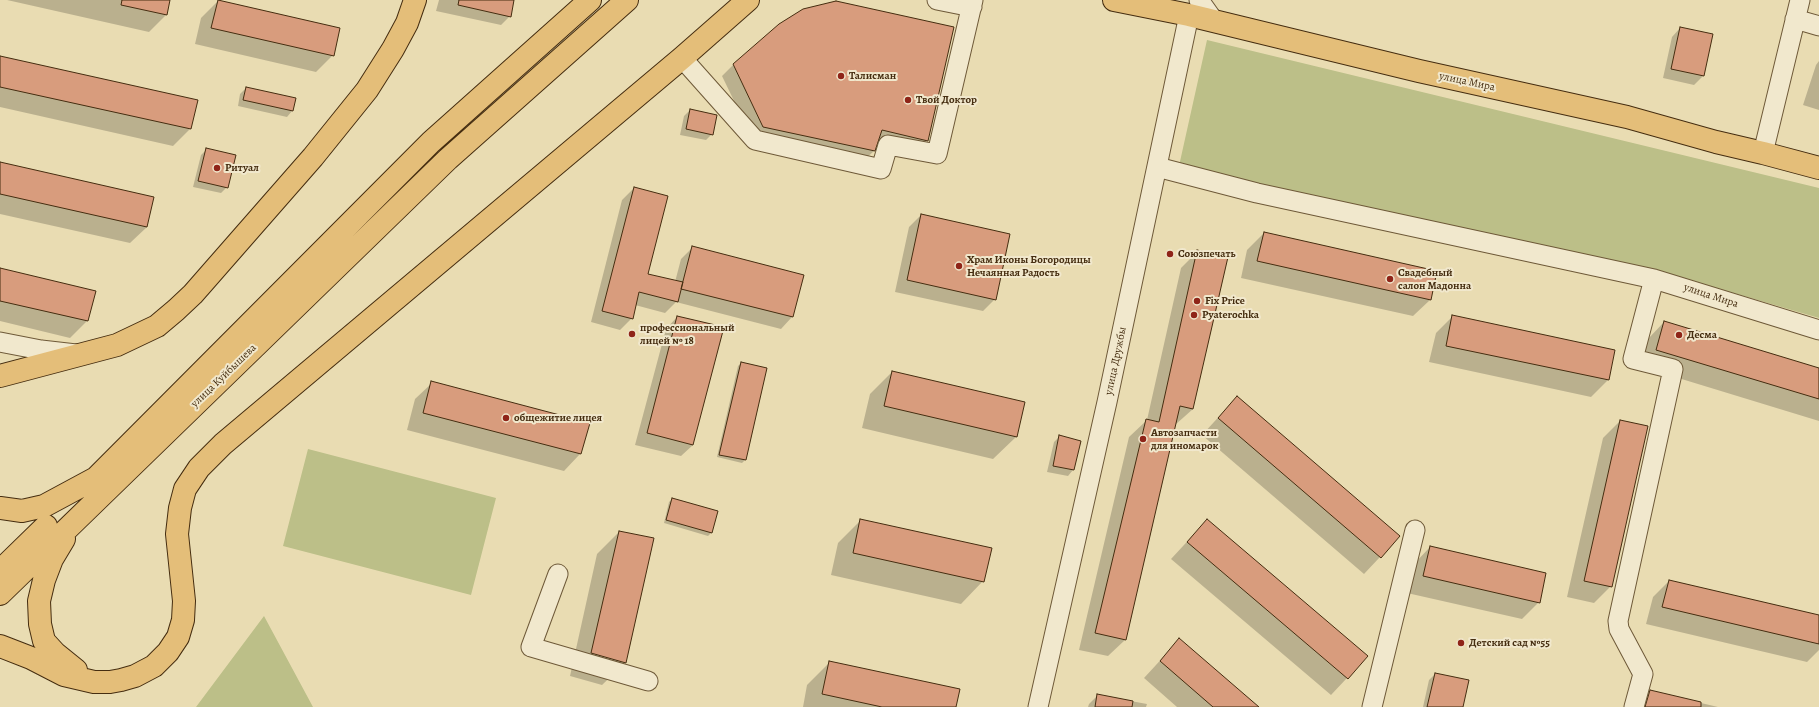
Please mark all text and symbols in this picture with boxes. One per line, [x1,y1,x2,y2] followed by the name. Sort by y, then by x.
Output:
[849,69,896,83] place label: Талисман
[1438,70,1496,94] street label: улица Мира
[836,71,846,81] marker: Талисман
[916,93,977,107] place label: Твой Доктор
[903,95,913,105] marker: Твой Доктор
[225,161,259,175] place label: Ритуал
[212,163,222,173] marker: Ритуал
[1178,247,1236,261] place label: Союзпечать
[1165,249,1175,259] marker: Союзпечать
[967,253,1091,279] place label: Храм Иконы Богородицы Нечаянная Радость
[954,261,964,271] marker: Храм Иконы Богородицы Нечаянная Радость
[1398,266,1471,292] place label: Свадебный салон Мадонна
[1385,274,1395,284] marker: Свадебный салон Мадонна
[1682,281,1740,311] street label: улица Мира
[1205,294,1245,308] place label: Fix Price
[1192,296,1202,306] marker: Fix Price
[1202,308,1259,322] place label: Pyaterochka
[1189,310,1199,320] marker: Pyaterochka
[640,321,735,347] place label: профессиональный лицей № 18
[1102,326,1130,396] street label: улица Дружбы
[1687,328,1717,342] place label: Десма
[627,329,637,339] marker: профессиональный лицей № 18
[1674,330,1684,340] marker: Десма
[189,341,259,411] street label: улица Куйбышева
[514,411,602,425] place label: общежитие лицея
[501,413,511,423] marker: общежитие лицея
[1151,426,1218,452] place label: Автозапчасти для иномарок
[1138,434,1148,444] marker: Автозапчасти для иномарок
[1469,636,1550,650] place label: Детский сад №55
[1456,638,1466,648] marker: Детский сад №55

